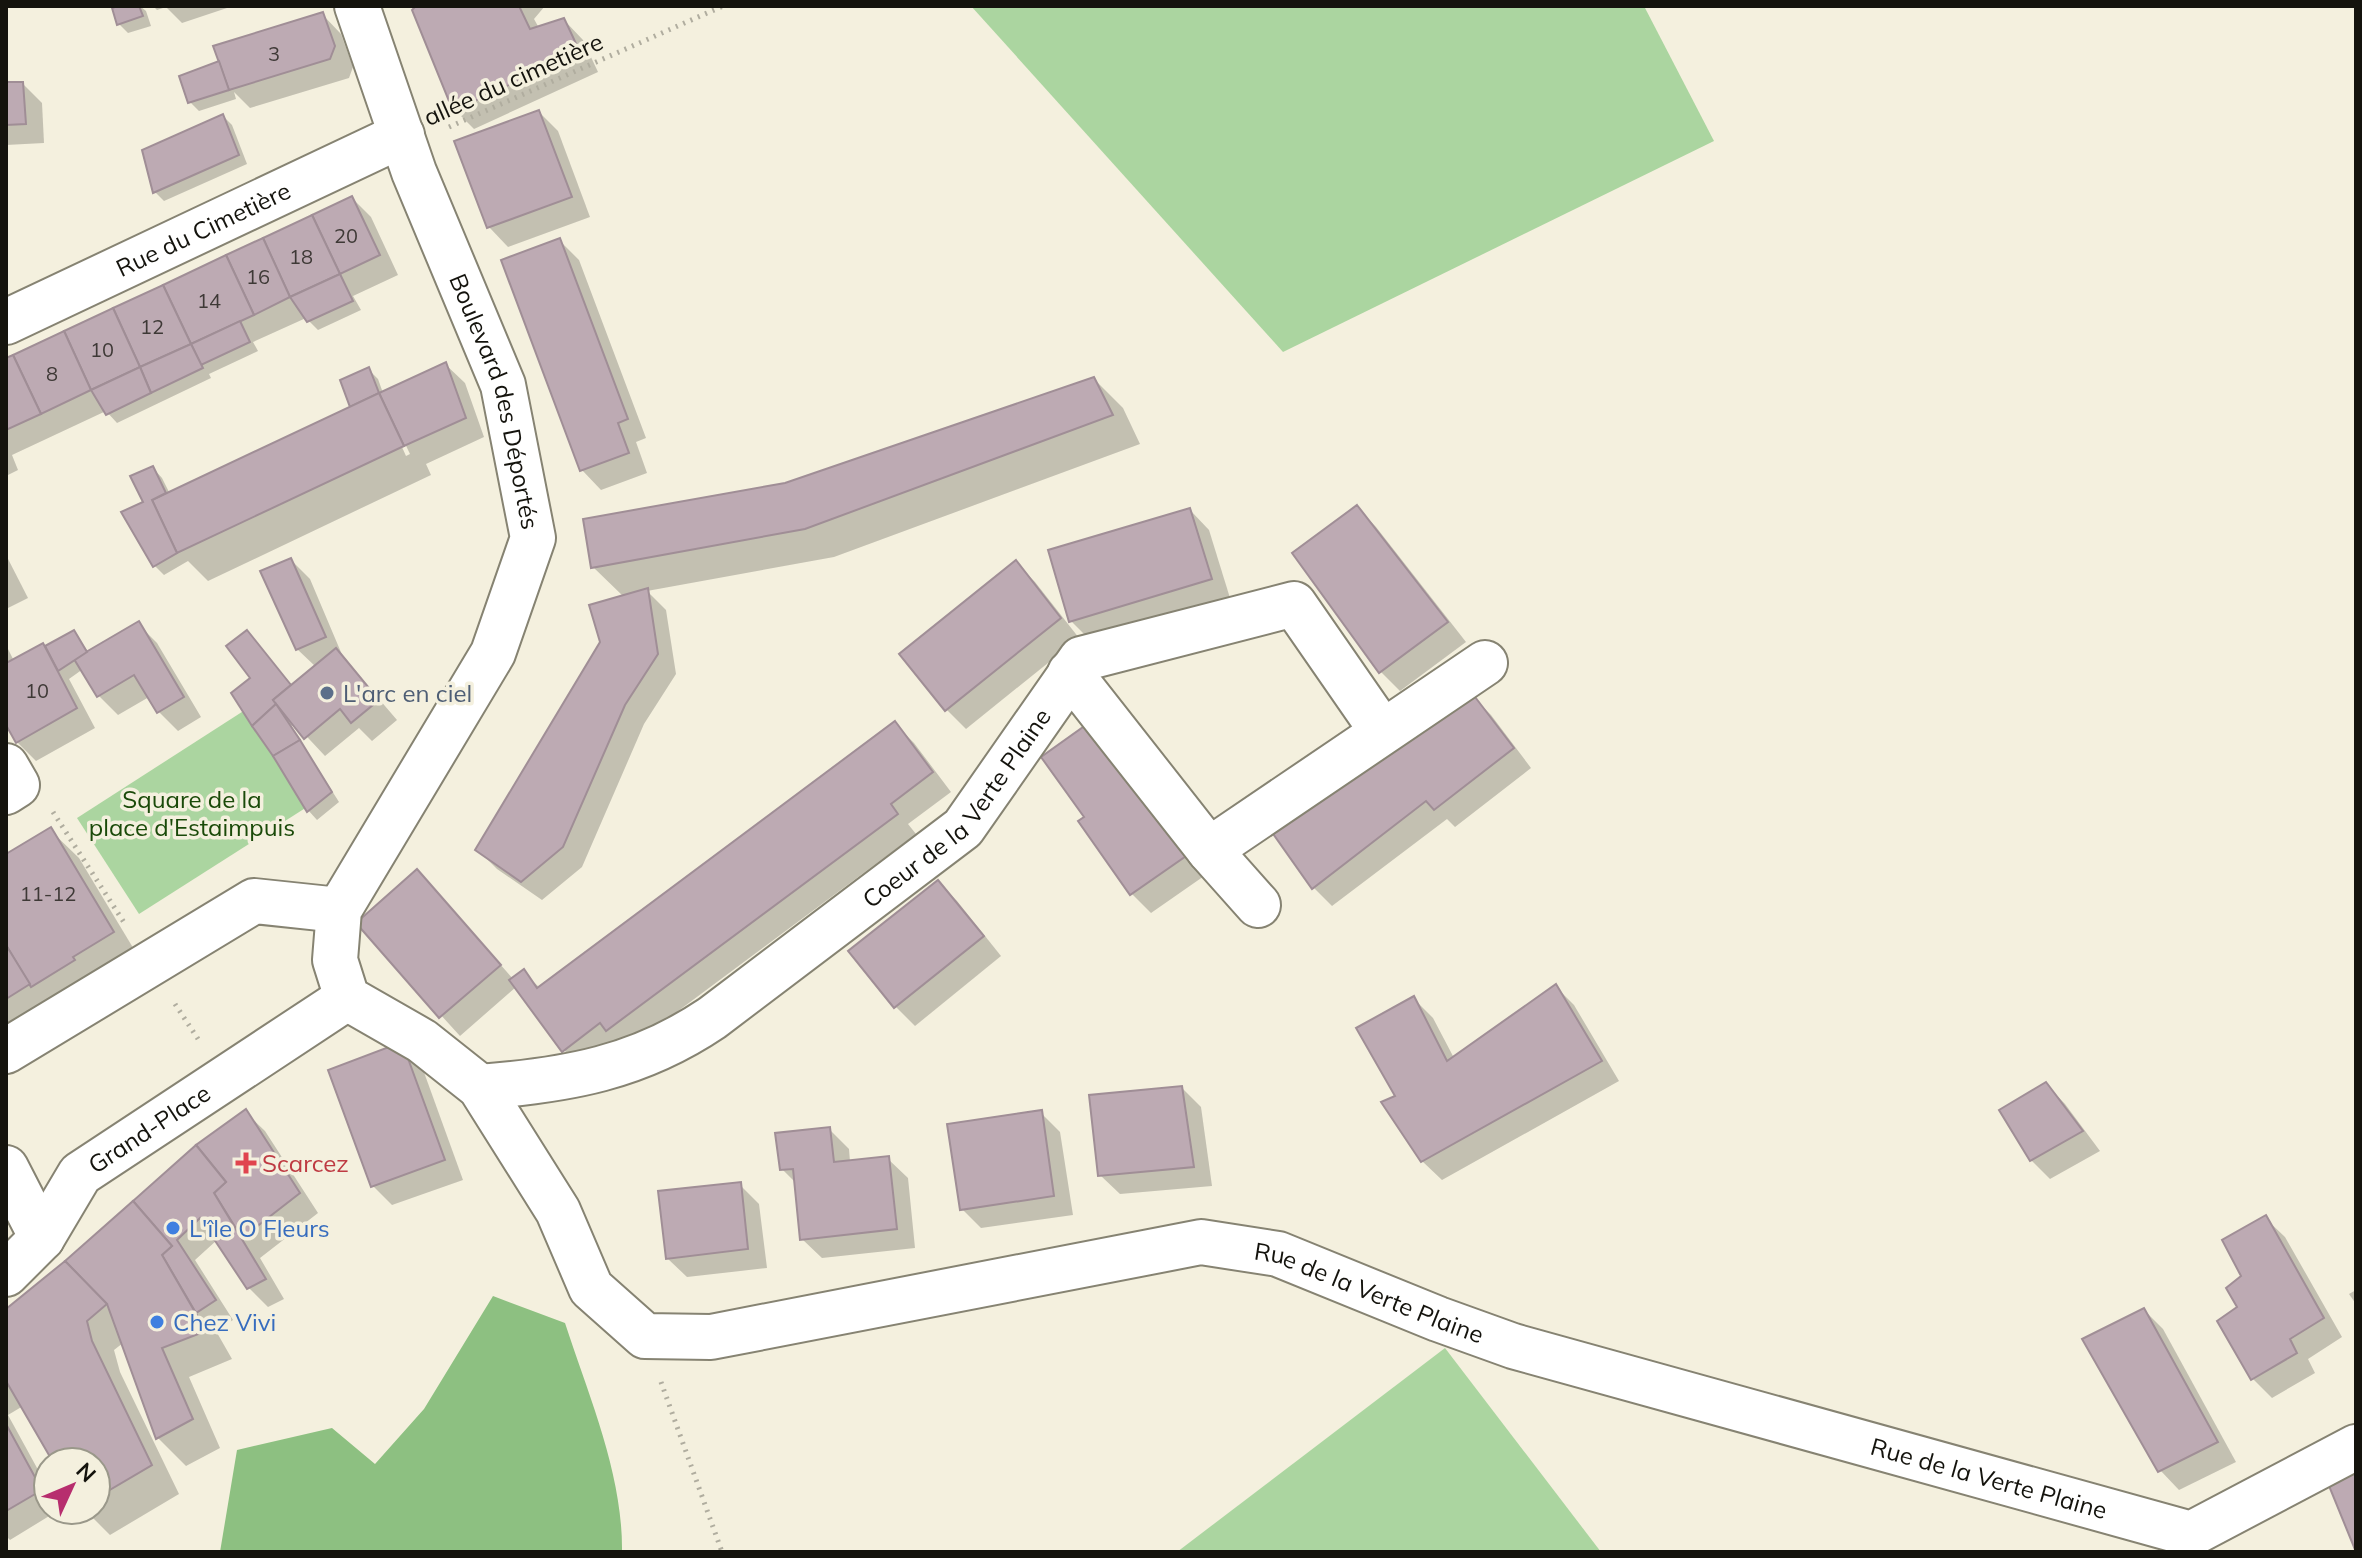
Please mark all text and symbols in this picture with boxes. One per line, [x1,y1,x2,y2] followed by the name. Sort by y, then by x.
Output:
[419,26,607,132] street label: allée du cimetière
[268,41,280,66] house number: 3
[111,175,295,283] street label: Rue du Cimetière
[334,223,358,248] house number: 20
[289,244,313,269] house number: 18
[246,264,270,289] house number: 16
[443,269,546,532] street label: Boulevard des Déportés
[197,288,221,313] house number: 14
[140,314,164,339] house number: 12
[90,337,114,362] house number: 10
[46,361,58,386] house number: 8
[25,678,49,703] house number: 10
[343,678,472,708] place label: L'arc en ciel
[318,684,336,702] marker: L'arc en ciel
[856,702,1057,914] street label: Coeur de la Verte Plaine
[89,784,295,842] park label: Square de la place d'Estaimpuis
[20,881,76,906] house number: 11-12
[82,1078,216,1179] street label: Grand-Place
[262,1148,349,1178] place label: Scarcez
[237,1154,255,1172] marker: Scarcez
[189,1213,330,1243] place label: L'île O Fleurs
[164,1219,182,1237] marker: L'île O Fleurs
[1252,1236,1488,1349] street label: Rue de la Verte Plaine
[173,1307,276,1337] place label: Chez Vivi
[148,1313,166,1331] marker: Chez Vivi
[1867,1431,2110,1525] street label: Rue de la Verte Plaine
[32,1446,112,1526] north arrow
[71,1456,102,1488] text: N

